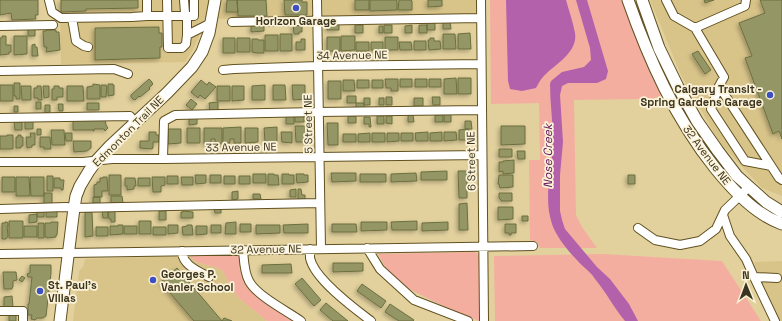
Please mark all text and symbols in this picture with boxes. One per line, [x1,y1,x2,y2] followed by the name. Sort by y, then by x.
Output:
[291,3,301,13] marker: Horizon Garage
[256,14,336,28] place label: Horizon Garage
[316,47,388,63] street label: 34 Avenue NE
[640,82,762,109] place label: Calgary Transit - Spring Gardens Garage
[765,90,775,100] marker: Calgary Transit - Spring Gardens Garage
[90,93,166,169] street label: Edmonton Trail NE
[300,94,316,154] street label: 5 Street NE
[540,122,556,188] water label: Nose Creek
[680,122,734,188] street label: 32 Avenue NE
[463,131,479,191] street label: 6 Street NE
[205,139,277,155] street label: 33 Avenue NE
[230,241,302,257] street label: 32 Avenue NE
[726,265,766,305] north arrow
[161,267,233,294] place label: Georges P. Vanier School
[742,268,750,282] text: N
[148,275,158,285] marker: Georges P. Vanier School
[48,278,97,305] place label: St. Paul's Villas
[35,286,45,296] marker: St. Paul's Villas

